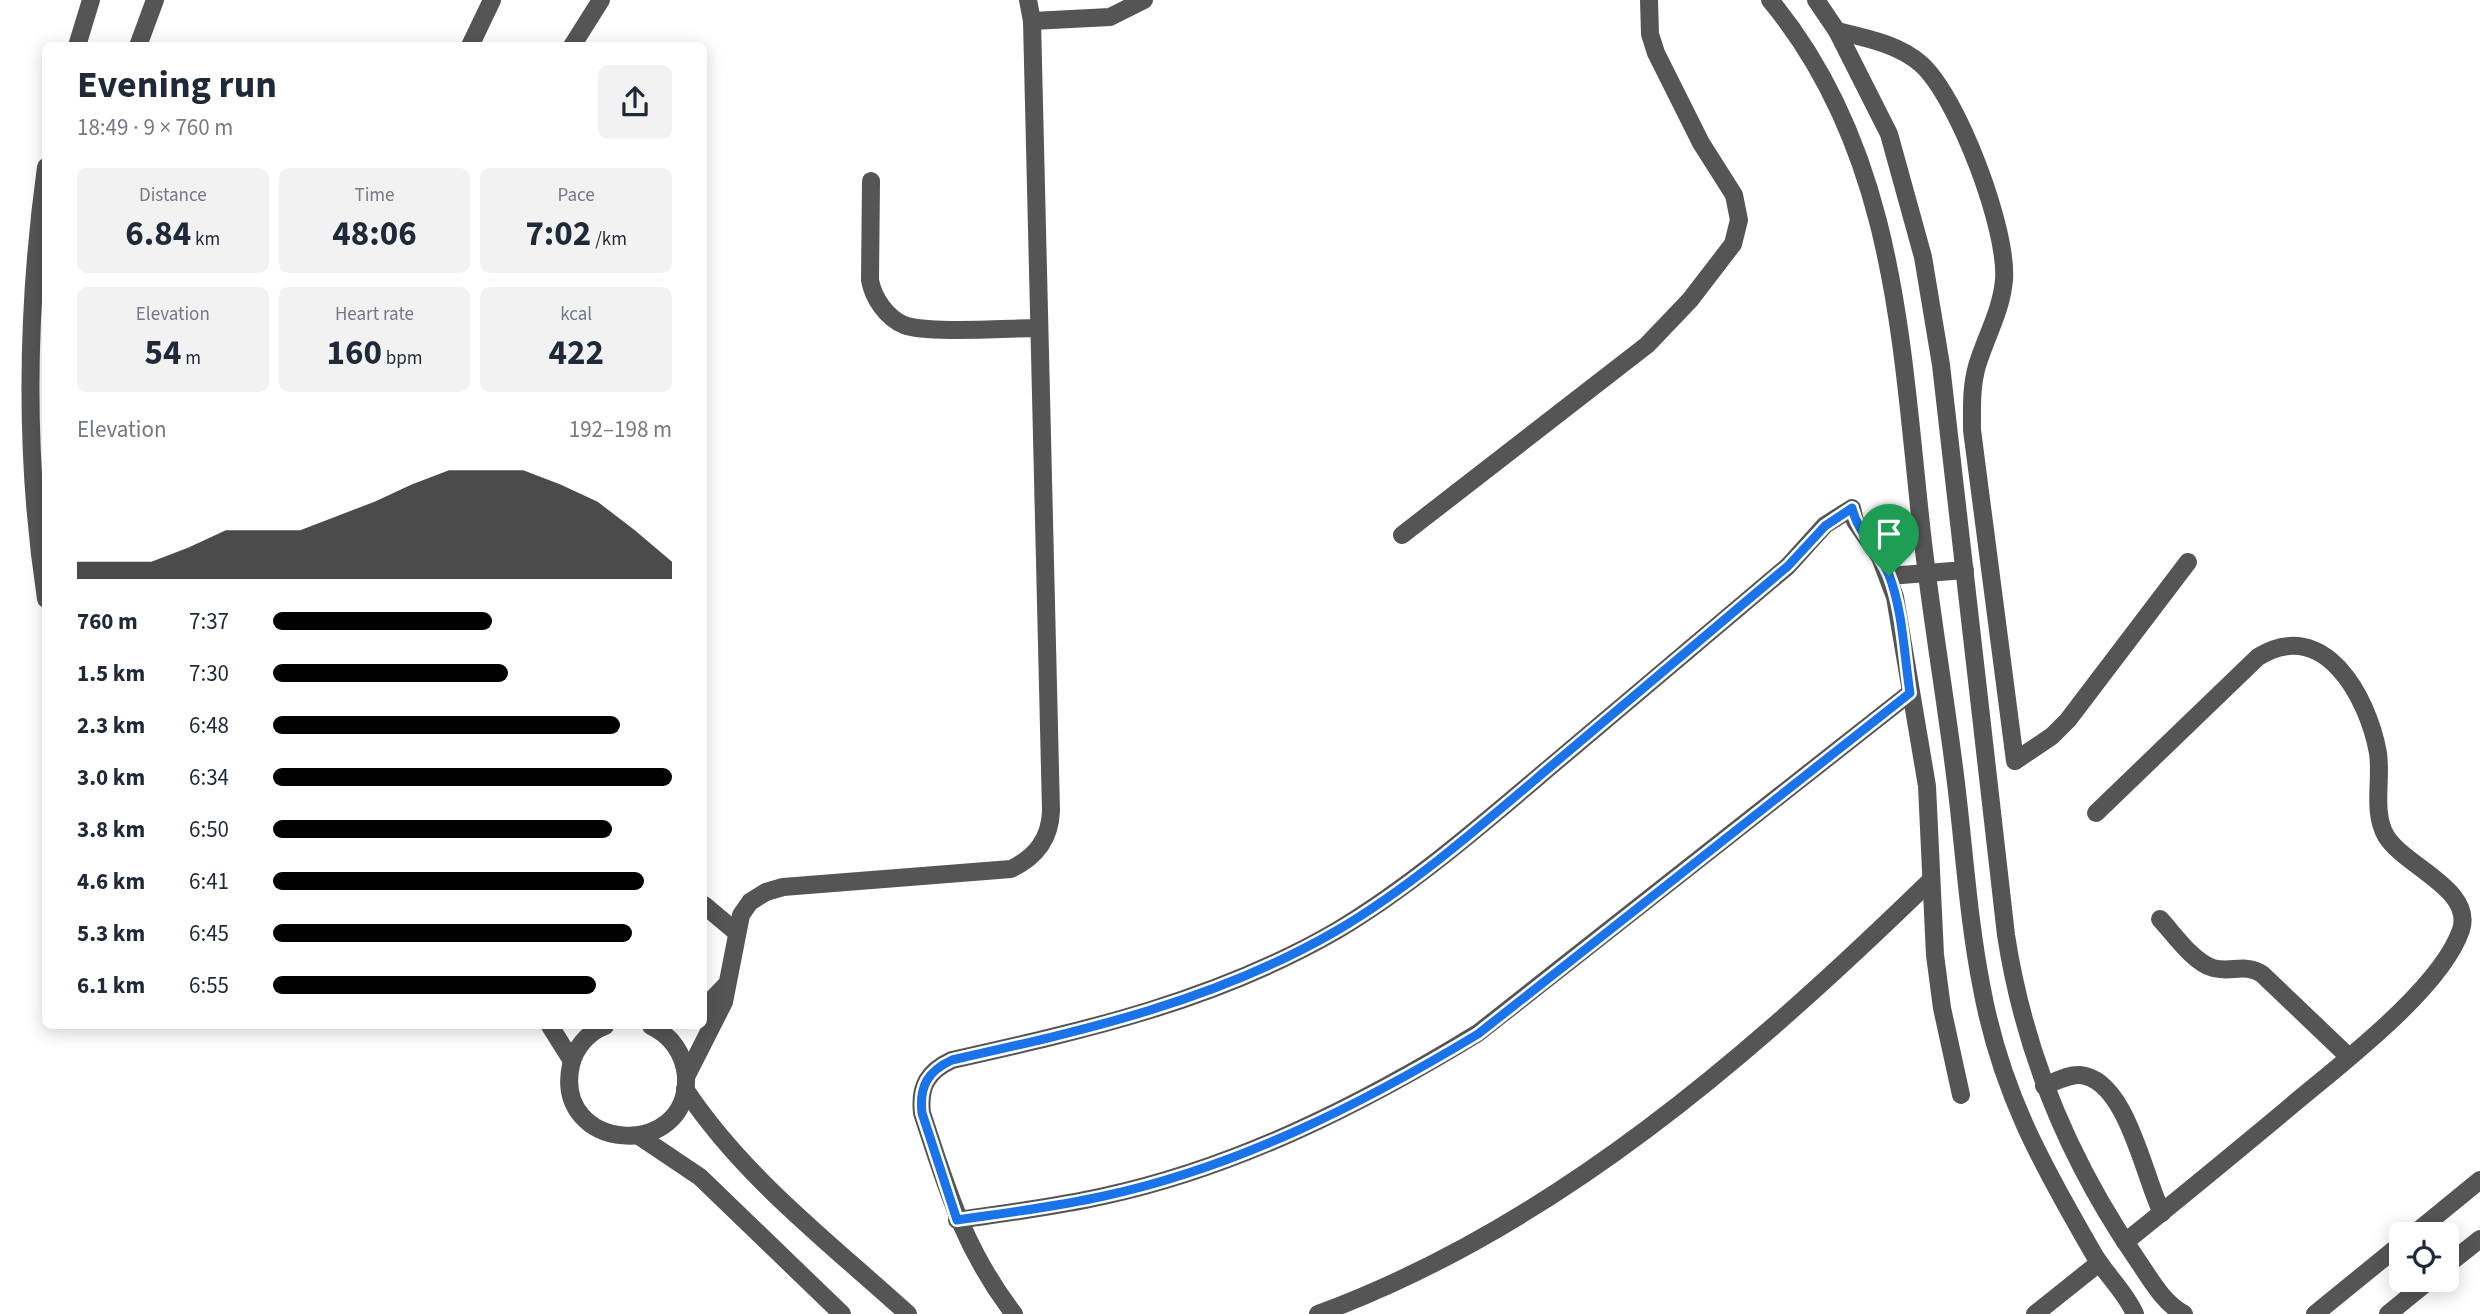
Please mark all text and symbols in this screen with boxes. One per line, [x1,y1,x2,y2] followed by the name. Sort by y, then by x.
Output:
[77,58,277,112] text: Evening run
[598,65,672,139] button: share
[77,111,233,144] text: 18:49 · 9 × 760 m
[139,182,207,209] text: Distance
[354,182,395,209] text: Time
[558,182,595,209] text: Pace
[125,209,191,259] text: 6.84
[332,209,417,259] text: 48:06
[525,209,591,259] text: 7:02
[191,226,220,253] text: km
[591,226,627,253] text: /km
[136,301,210,328] text: Elevation
[335,301,414,328] text: Heart rate
[560,301,592,328] text: kcal
[145,328,182,378] text: 54
[326,328,382,378] text: 160
[548,328,604,378] text: 422
[182,345,201,372] text: m
[382,345,423,372] text: bpm
[77,413,167,446] text: Elevation
[569,413,672,446] text: 192–198 m
[1859,504,1919,576] pin
[1870,515,1908,553] icon: arrive
[77,605,138,638] text: 760 m
[189,605,229,638] text: 7:37
[77,657,145,690] text: 1.5 km
[189,657,229,690] text: 7:30
[77,709,145,742] text: 2.3 km
[189,709,229,742] text: 6:48
[77,761,145,794] text: 3.0 km
[189,761,229,794] text: 6:34
[77,813,145,846] text: 3.8 km
[189,813,229,846] text: 6:50
[77,865,145,898] text: 4.6 km
[189,865,229,898] text: 6:41
[77,917,145,950] text: 5.3 km
[189,917,229,950] text: 6:45
[77,969,145,1002] text: 6.1 km
[189,969,229,1002] text: 6:55
[2389,1222,2459,1292] map controls
[2389,1222,2459,1292] button: locate

